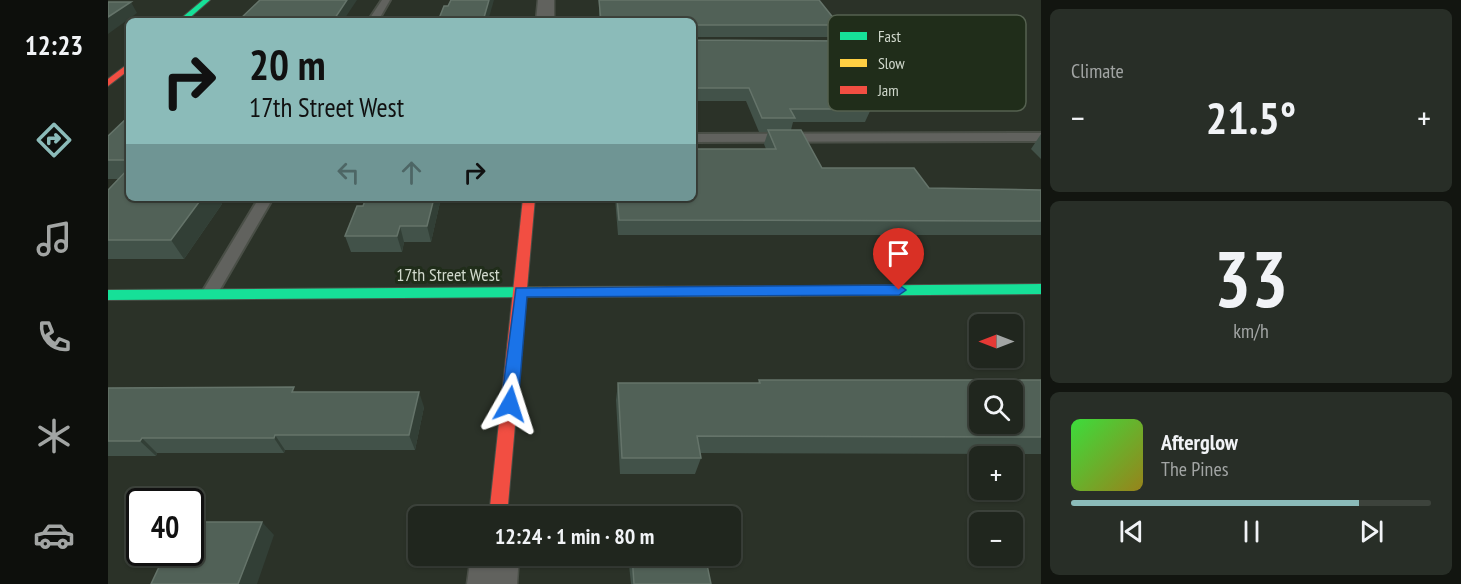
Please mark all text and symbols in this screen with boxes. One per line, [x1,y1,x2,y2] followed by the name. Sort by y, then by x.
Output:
[828,15,1026,111] legend
[878,26,901,46] text: Fast
[25,28,83,62] text: 12:23
[249,37,326,92] text: 20 m
[150,42,228,120] icon: right
[878,53,905,73] text: Slow
[1071,58,1124,84] text: Climate
[877,80,899,100] text: Jam
[1206,88,1296,146] text: 21.5°
[249,90,404,124] text: 17th Street West
[1071,96,1085,139] text: −
[1417,96,1431,139] text: +
[33,119,75,161] icon: directions
[332,156,365,189] icon: left
[395,156,428,189] icon: ahead
[458,156,491,189] icon: right
[33,218,75,260] icon: music
[873,228,924,290] pin
[1214,228,1288,329] text: 33
[882,237,915,270] icon: arrive
[396,263,500,286] street label: 17th Street West
[969,314,1023,368] north arrow
[969,314,1023,566] map controls
[33,316,75,358] icon: phone
[1233,318,1269,344] text: km/h
[478,372,542,436] position arrow
[969,380,1023,434] button: search
[33,415,75,457] icon: climate
[1161,428,1238,456] text: Afterglow
[969,446,1023,500] button: +
[1161,456,1228,482] text: The Pines
[126,488,204,566] speed limit sign: 40
[969,512,1023,566] button: −
[33,514,75,556] icon: car
[1115,515,1148,548] icon: previous
[1235,515,1268,548] icon: pause
[1355,515,1388,548] icon: next
[495,522,654,550] text: 12:24 · 1 min · 80 m

